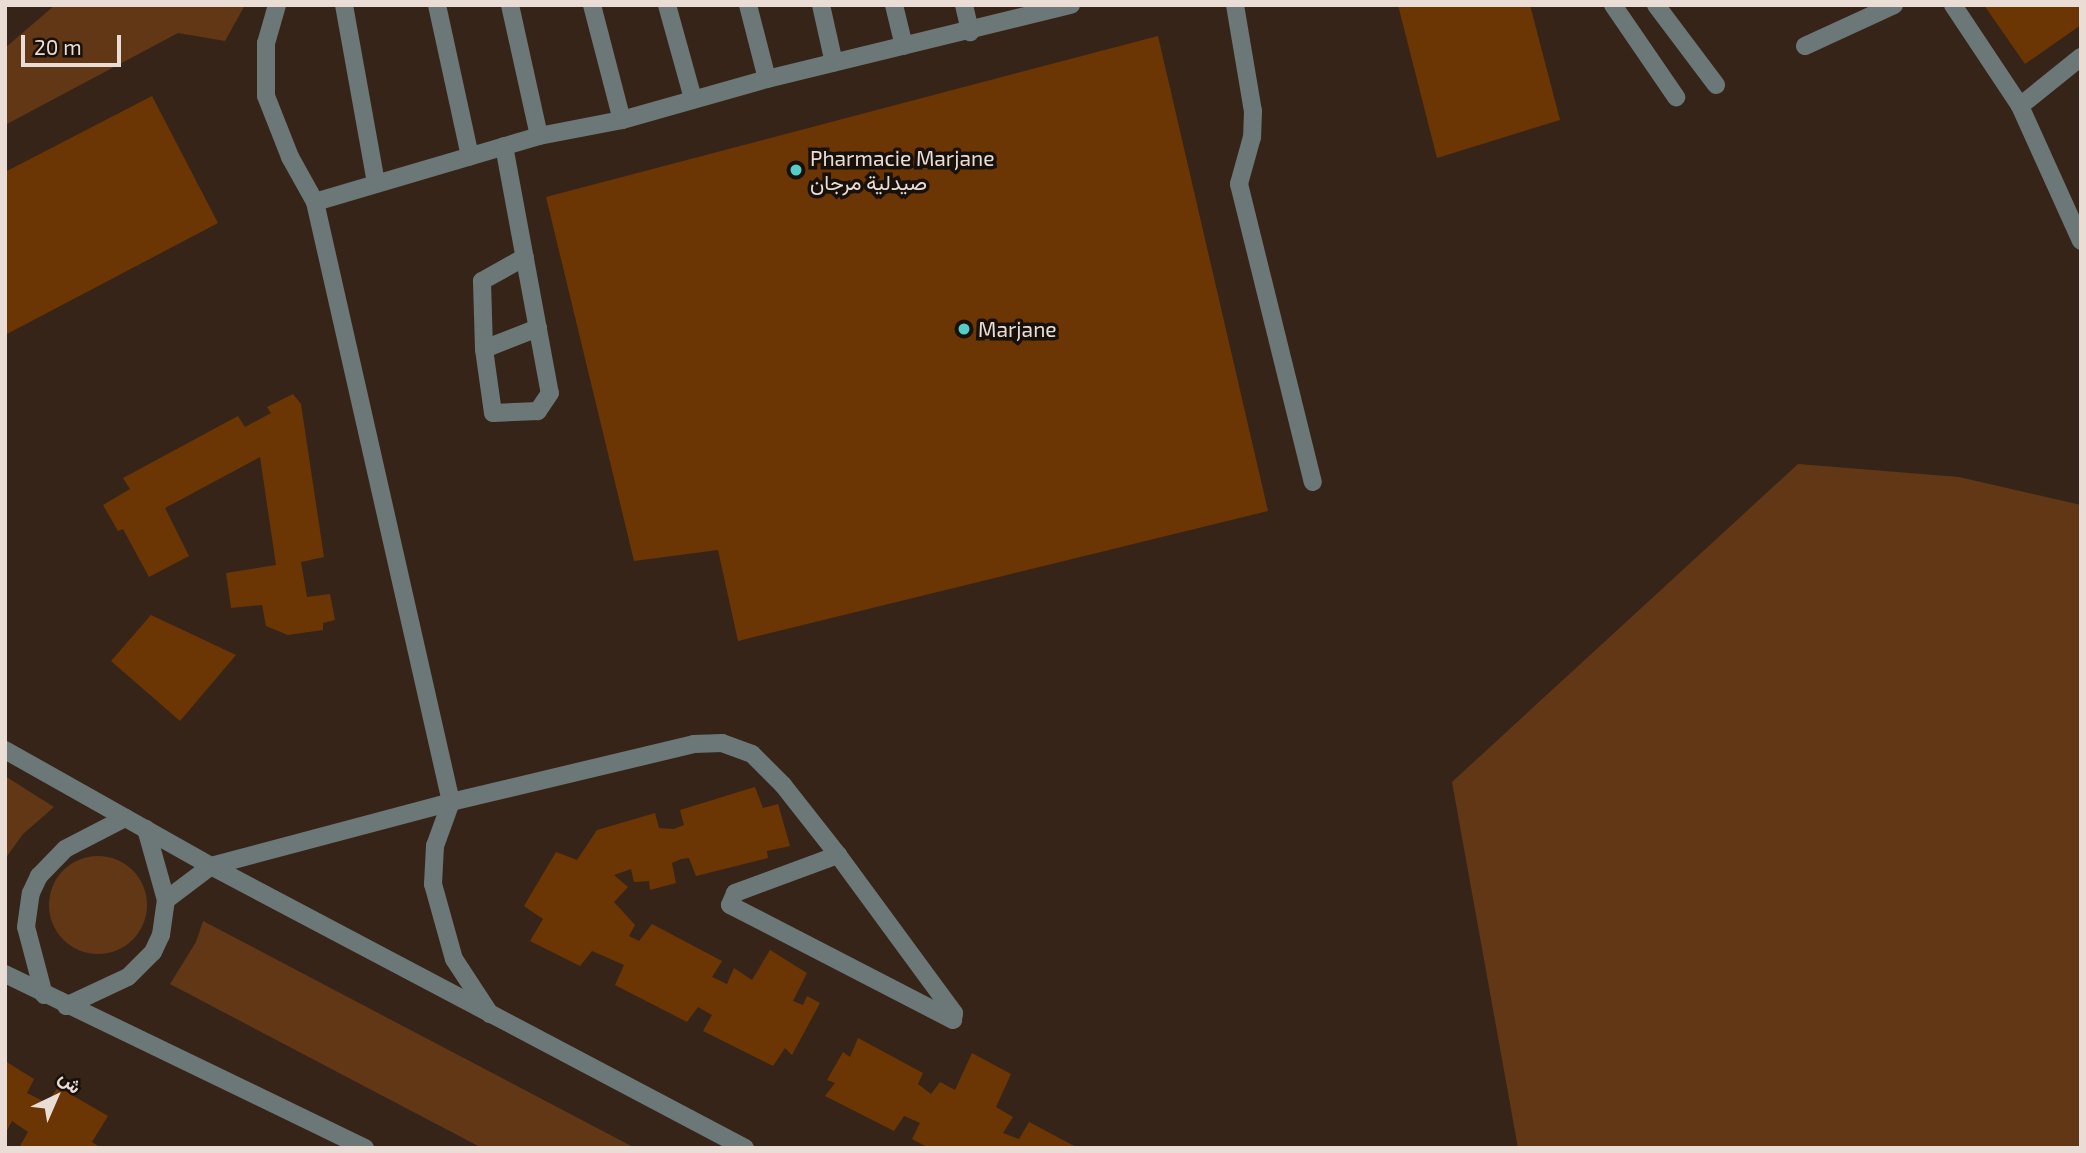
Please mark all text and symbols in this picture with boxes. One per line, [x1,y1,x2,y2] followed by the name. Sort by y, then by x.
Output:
[24,21,124,65] scale bar
[34,34,82,59] text: 20 m
[810,145,995,195] place label: Pharmacie Marjane صيدلية مرجان
[788,162,804,178] marker: Pharmacie Marjane صيدلية مرجان
[978,316,1057,342] place label: Marjane
[956,321,972,337] marker: Marjane
[21,1062,91,1132] north arrow
[55,1065,87,1098] text: ش

